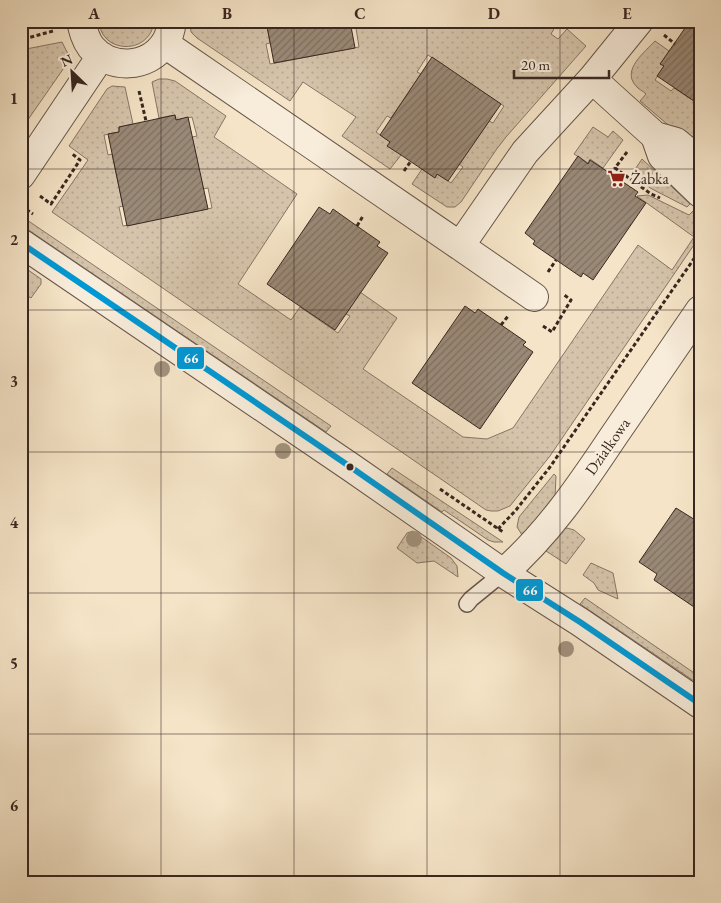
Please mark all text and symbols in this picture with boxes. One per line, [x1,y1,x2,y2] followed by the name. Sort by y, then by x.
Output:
[87,3,100,24] text: A
[222,3,232,24] text: B
[354,3,366,24] text: C
[488,3,500,24] text: D
[622,3,632,24] text: E
[48,48,98,98] north arrow
[514,48,608,80] scale bar
[58,49,76,71] text: N
[521,55,550,74] text: 20 m
[10,88,18,109] text: 1
[607,168,627,188] supermarket icon: Żabka
[631,168,670,189] place label: Żabka
[10,229,19,250] text: 2
[176,346,205,370] line badge: 66
[184,349,199,367] text: 66
[10,371,18,392] text: 3
[580,413,635,479] street label: Działkowa
[345,462,355,472] unlabelled marker
[10,512,19,533] text: 4
[515,578,544,602] line badge: 66
[523,581,538,599] text: 66
[10,653,18,674] text: 5
[10,795,19,816] text: 6

